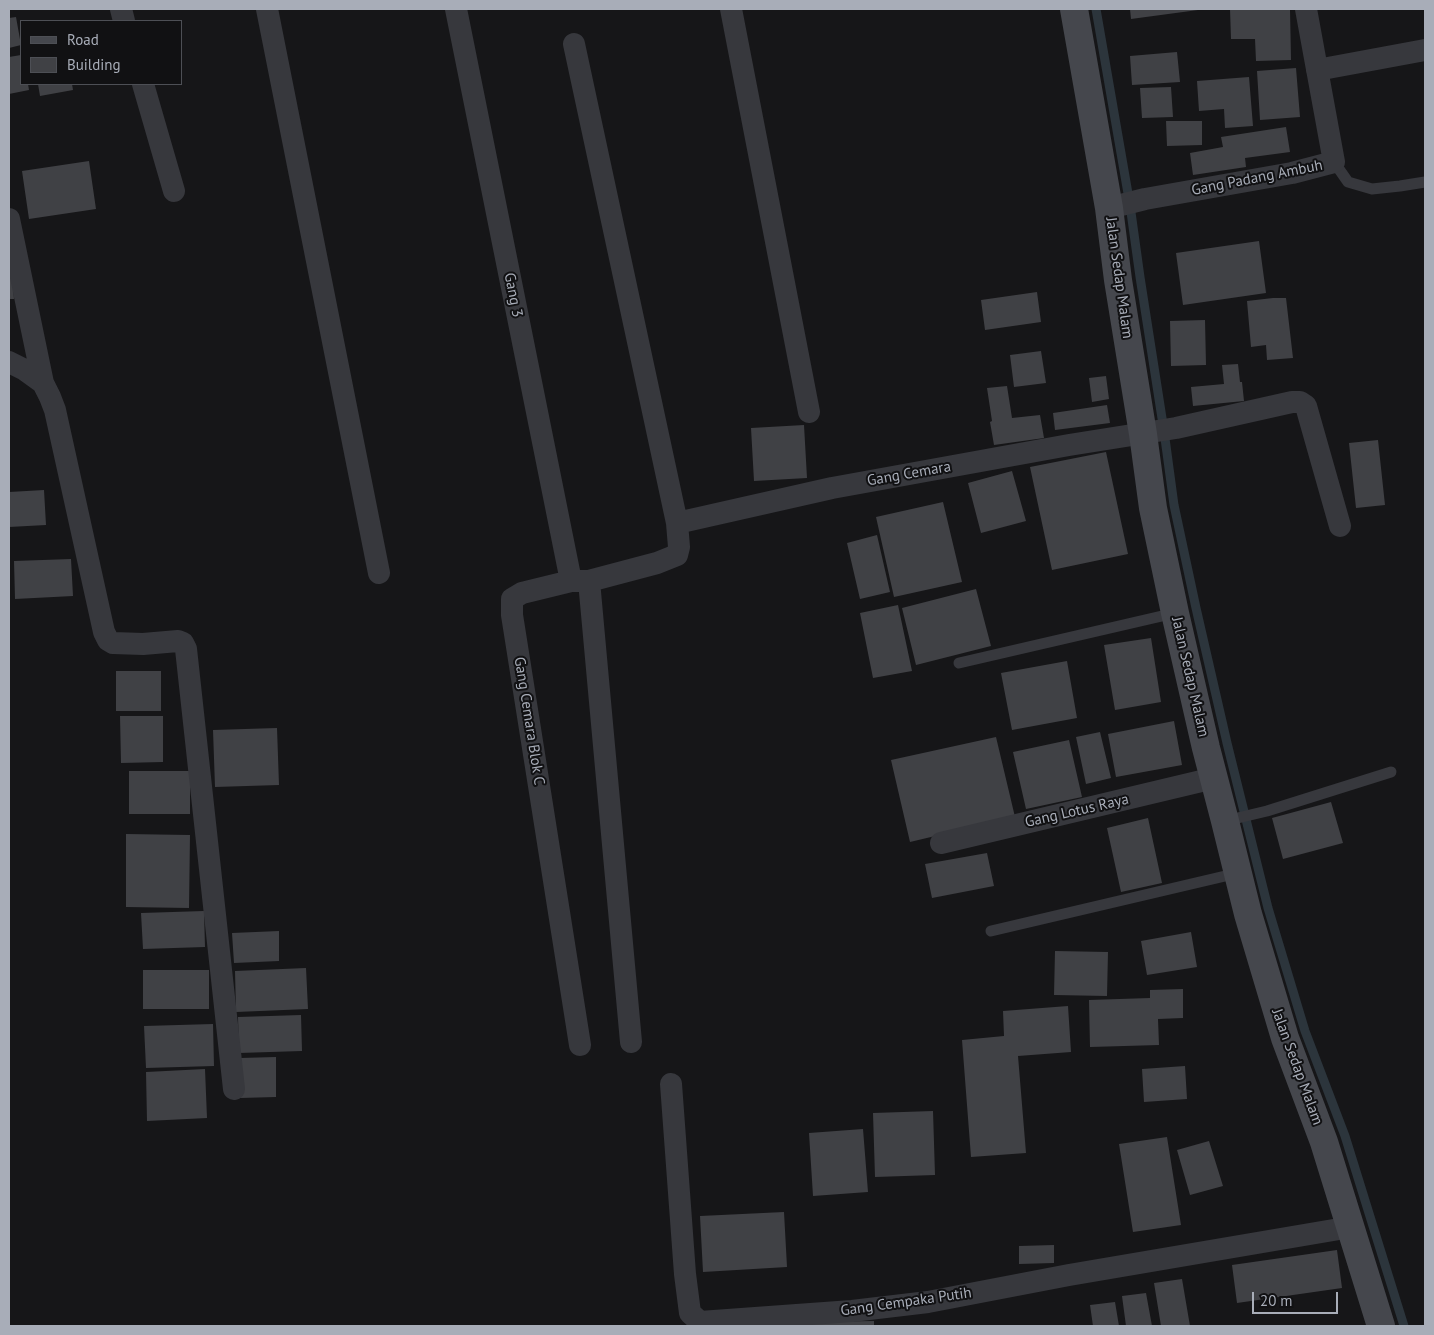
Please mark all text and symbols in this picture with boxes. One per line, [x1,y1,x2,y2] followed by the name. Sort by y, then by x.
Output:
[20,20,182,85] legend
[67,30,99,49] text: Road
[67,55,121,74] text: Building
[1190,156,1324,200] street label: Gang Padang Ambuh
[1102,216,1136,340] street label: Jalan Sedap Malam
[500,271,526,319] street label: Gang 3
[866,458,952,490] street label: Gang Cemara
[1167,615,1213,739] street label: Jalan Sedap Malam
[510,656,548,786] street label: Gang Cemara Blok C
[1023,790,1131,832] street label: Gang Lotus Raya
[1268,1006,1326,1128] street label: Jalan Sedap Malam
[1254,1282,1340,1314] scale bar
[839,1284,973,1320] street label: Gang Cempaka Putih
[1260,1291,1293,1310] text: 20 m

